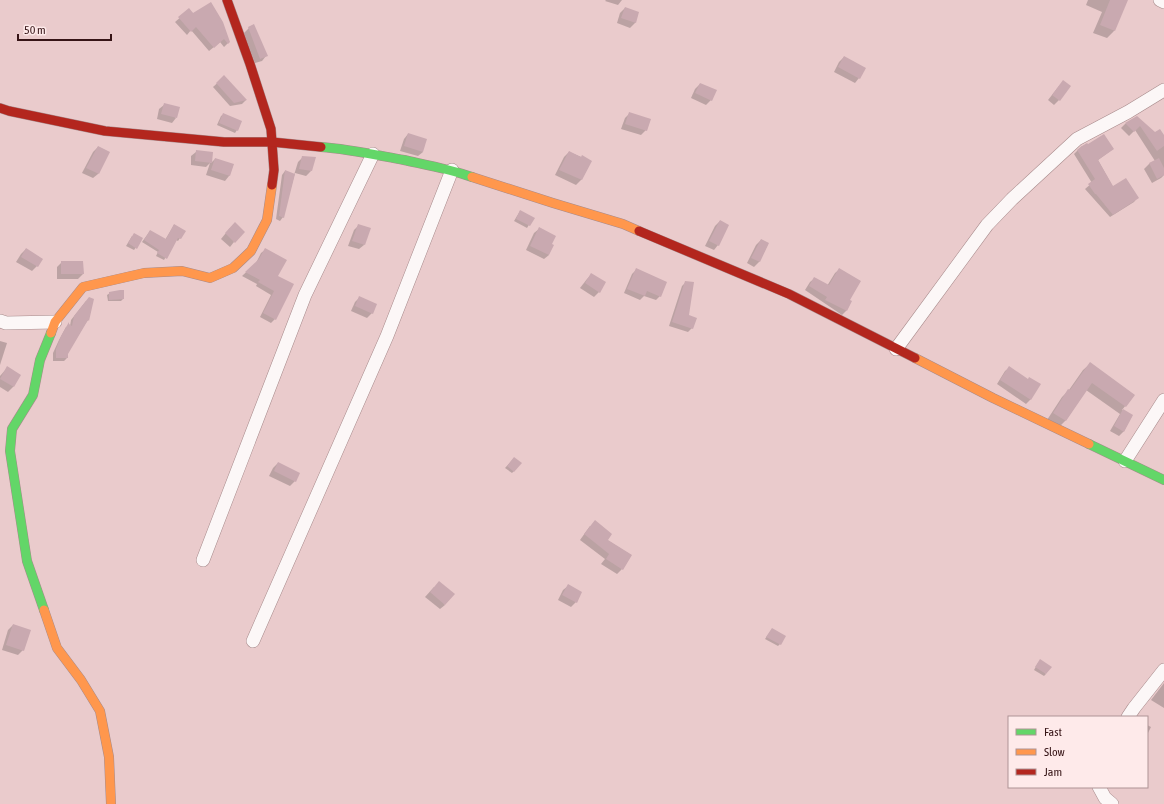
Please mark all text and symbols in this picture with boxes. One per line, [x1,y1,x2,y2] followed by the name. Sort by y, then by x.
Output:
[18,16,111,42] scale bar
[24,23,46,37] text: 50 m
[1008,716,1148,788] legend
[1044,725,1062,739] text: Fast
[1044,745,1065,759] text: Slow
[1044,765,1062,779] text: Jam

